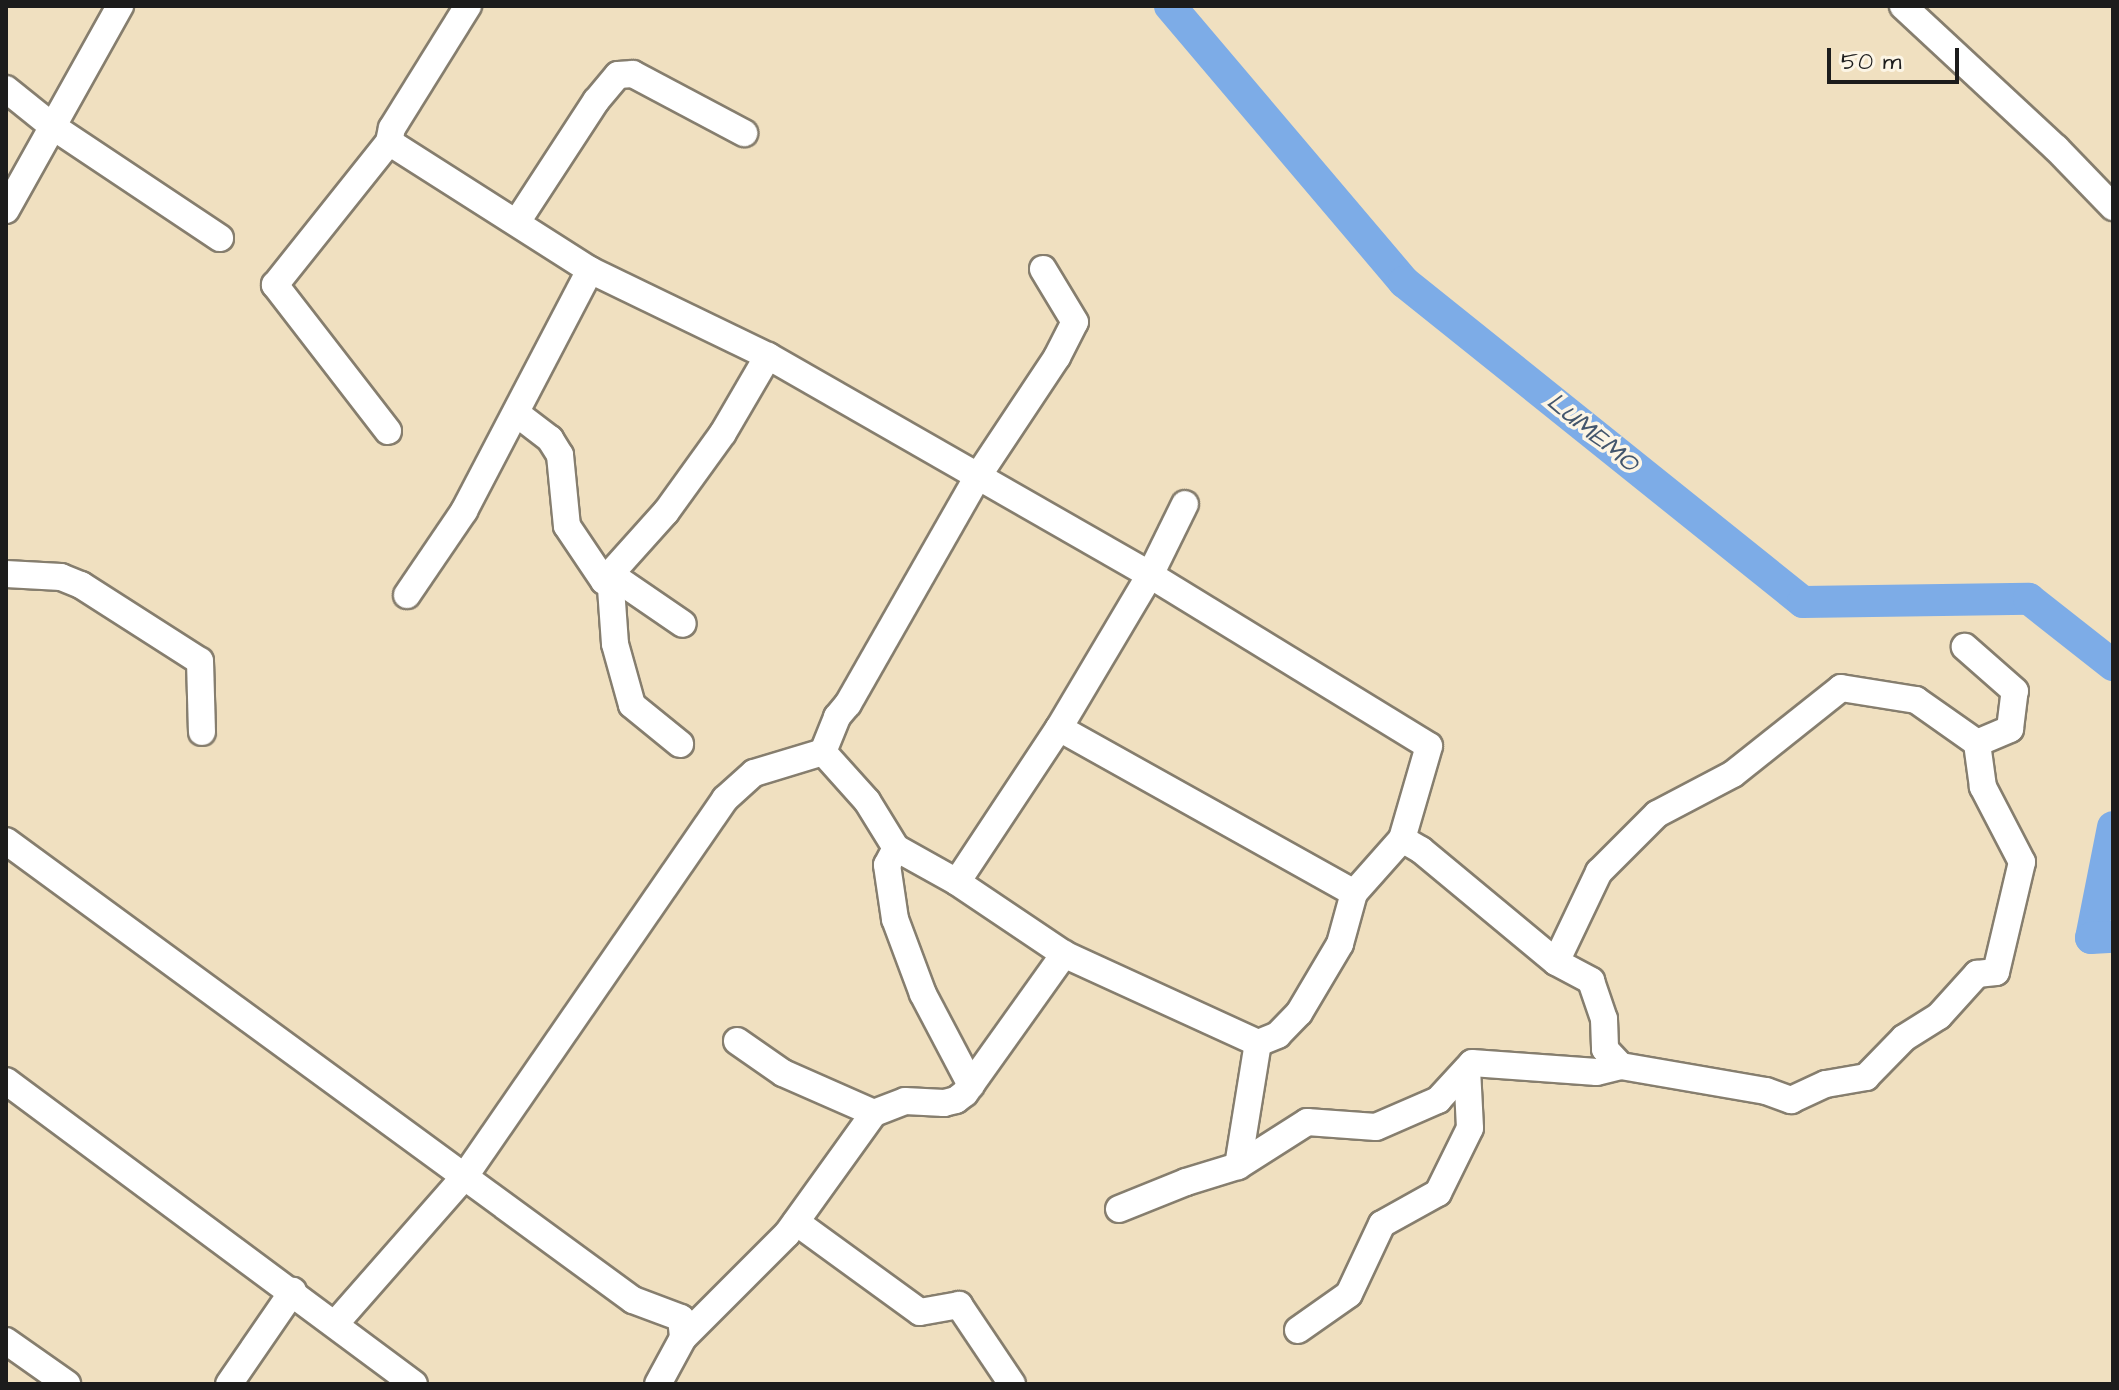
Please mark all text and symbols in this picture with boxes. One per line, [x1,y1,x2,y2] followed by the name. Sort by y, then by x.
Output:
[1831,32,1963,82] scale bar
[1841,45,1901,79] text: 50 m
[1540,387,1644,479] water label: LUMEMO

